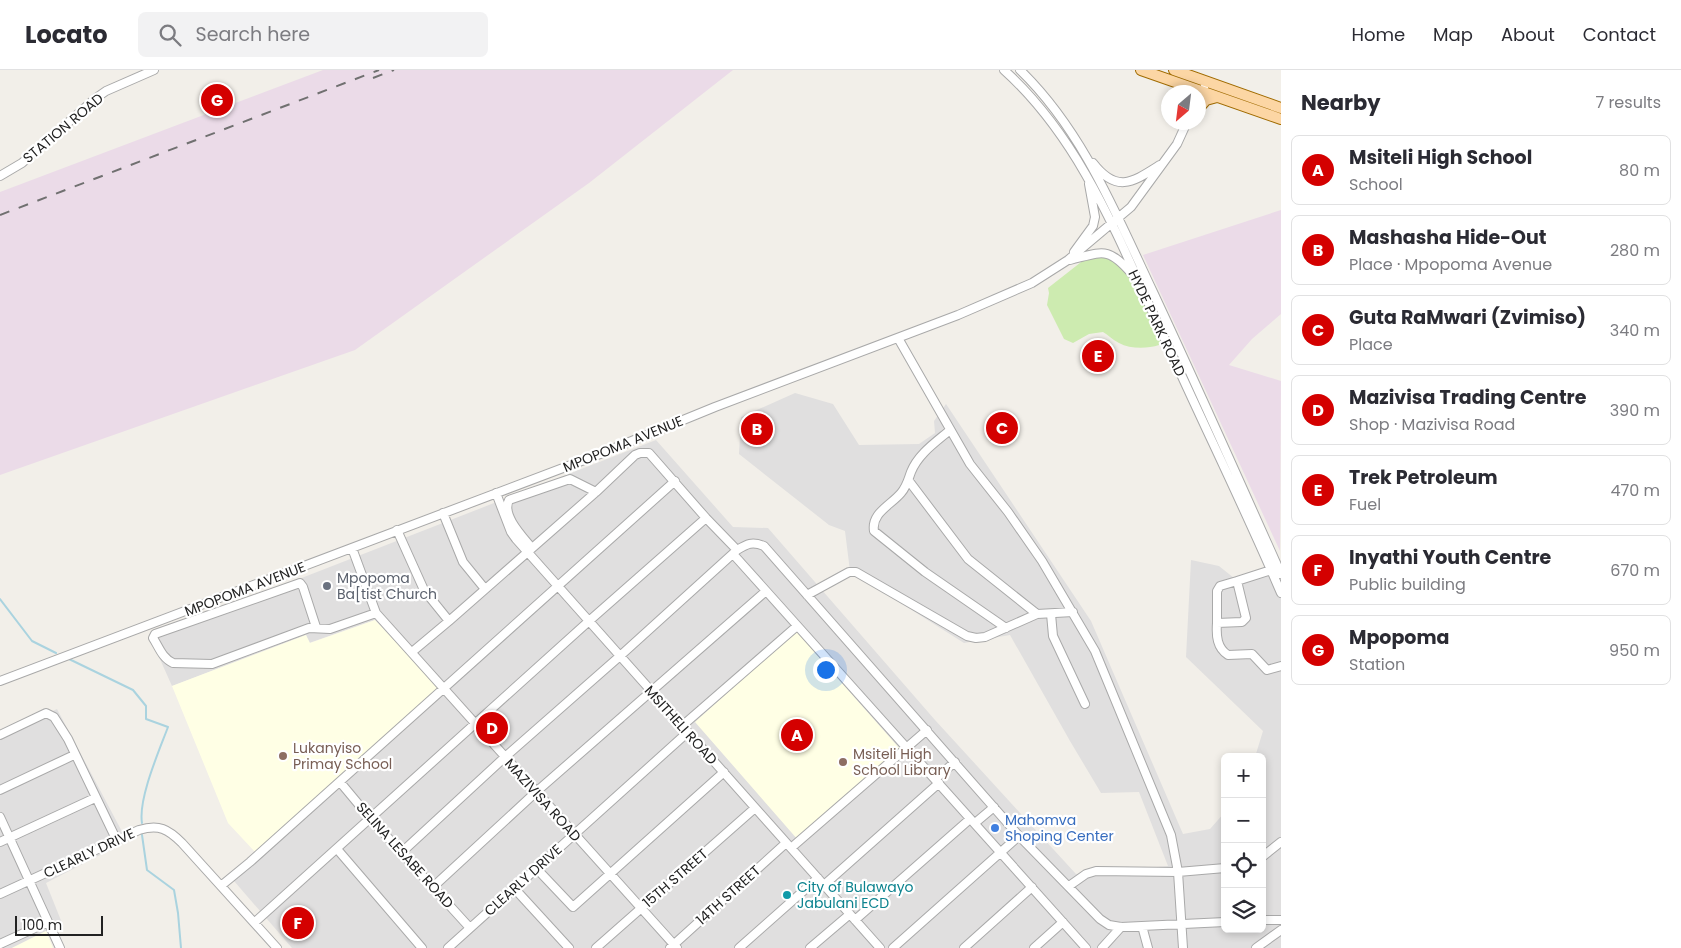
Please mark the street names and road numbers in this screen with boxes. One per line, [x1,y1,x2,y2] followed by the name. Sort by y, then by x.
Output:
[18,88,108,168] street label: STATION ROAD
[1123,266,1191,380] street label: HYDE PARK ROAD
[560,411,686,477] street label: MPOPOMA AVENUE
[182,557,308,621] street label: MPOPOMA AVENUE
[640,681,722,769] street label: MSITHELI ROAD
[500,754,586,846] street label: MAZIVISA ROAD
[352,797,458,913] street label: SELINA LESABE ROAD
[40,823,138,883] street label: CLEARLY DRIVE
[480,840,566,920] street label: CLEARLY DRIVE
[638,844,712,912] street label: 15TH STREET
[691,860,765,929] street label: 14TH STREET

